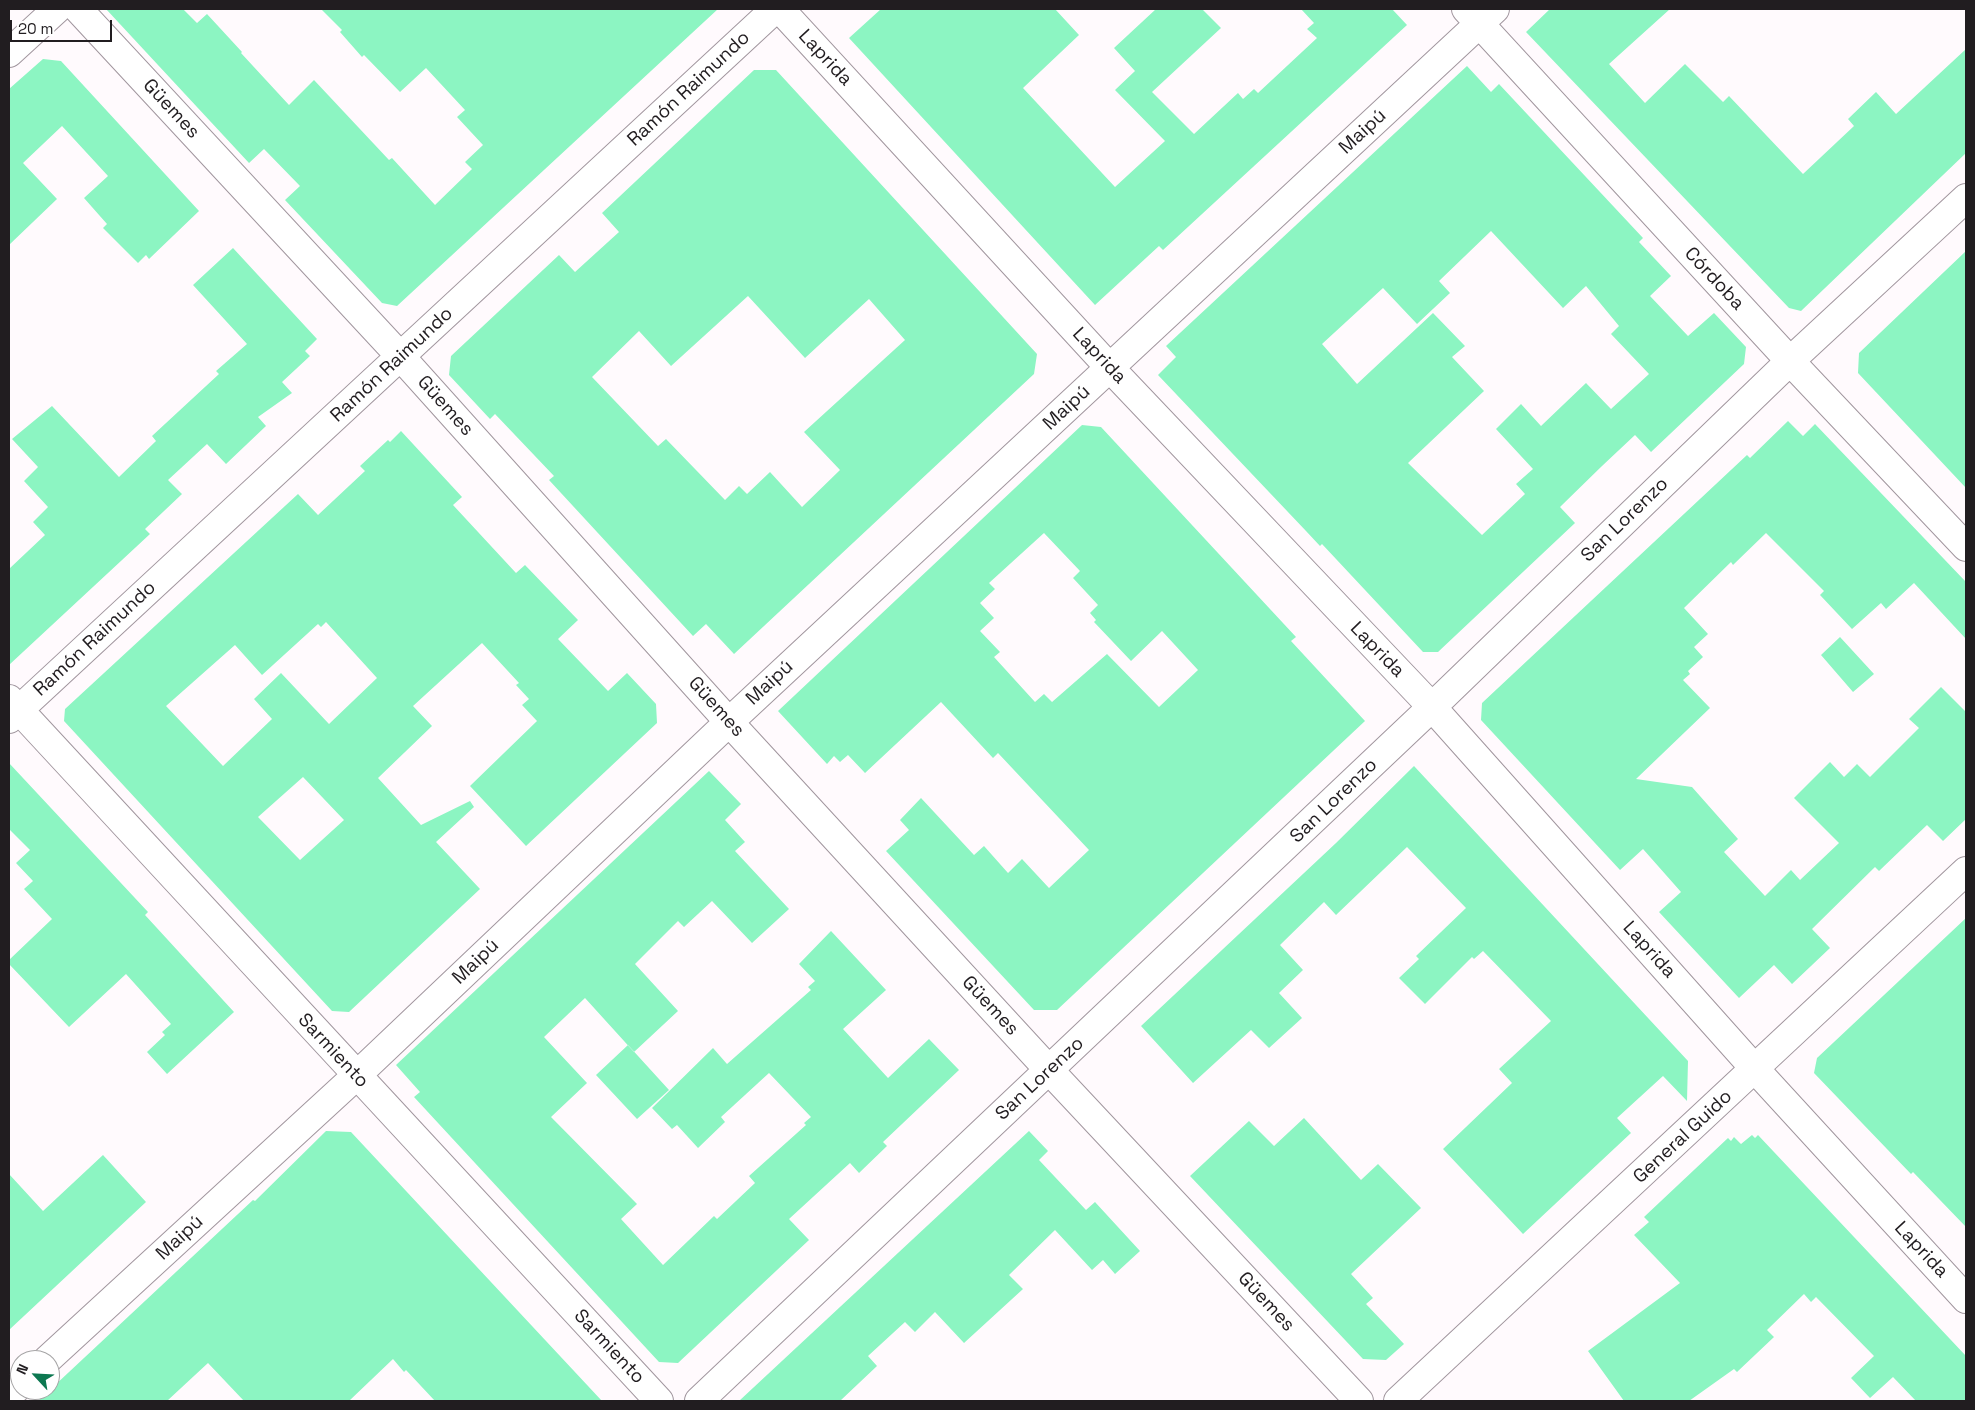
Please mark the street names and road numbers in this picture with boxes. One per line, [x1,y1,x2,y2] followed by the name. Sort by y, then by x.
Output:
[793,25,857,91] street label: Laprida
[623,27,755,151] street label: Ramón Raimundo
[138,75,204,143] street label: Güemes
[1335,105,1391,159] street label: Maipú
[1679,243,1749,315] street label: Córdoba
[326,303,458,427] street label: Ramón Raimundo
[1067,323,1131,389] street label: Laprida
[412,371,478,441] street label: Güemes
[1039,381,1095,435] street label: Maipú
[1577,473,1673,567] street label: San Lorenzo
[29,577,161,701] street label: Ramón Raimundo
[1345,617,1409,683] street label: Laprida
[742,656,798,710] street label: Maipú
[683,672,749,742] street label: Güemes
[1286,754,1382,848] street label: San Lorenzo
[1618,917,1680,983] street label: Laprida
[448,934,504,990] street label: Maipú
[957,972,1023,1040] street label: Güemes
[293,1009,373,1093] street label: Sarmiento
[991,1032,1089,1126] street label: San Lorenzo
[1629,1085,1737,1189] street label: General Guido
[152,1211,208,1265] street label: Maipú
[1889,1217,1953,1283] street label: Laprida
[1233,1268,1299,1336] street label: Güemes
[569,1305,649,1389] street label: Sarmiento

